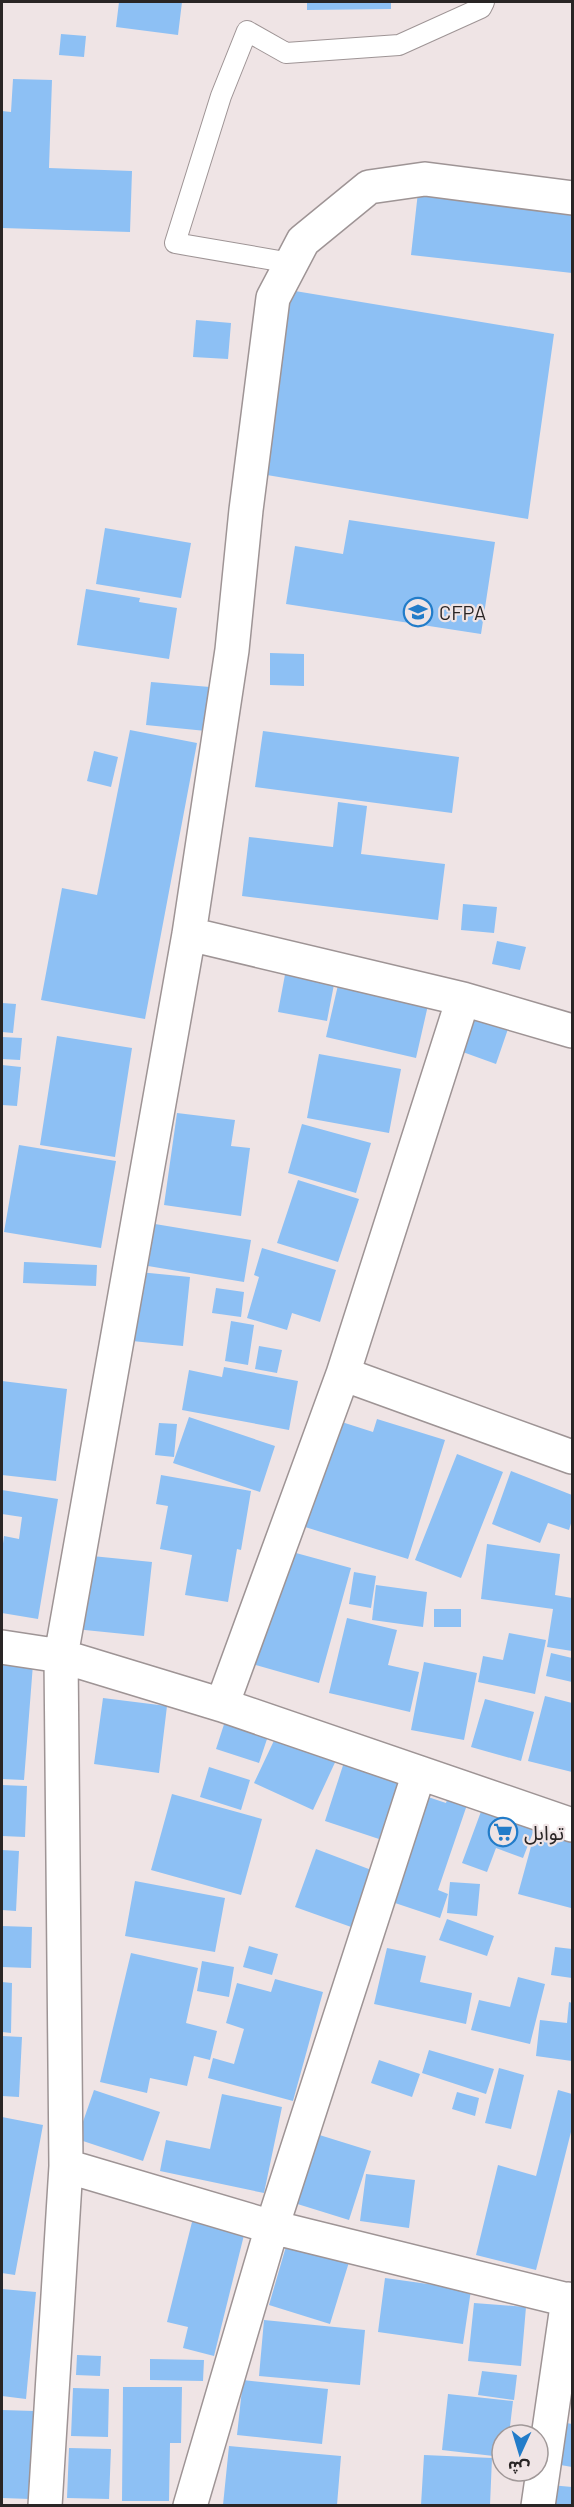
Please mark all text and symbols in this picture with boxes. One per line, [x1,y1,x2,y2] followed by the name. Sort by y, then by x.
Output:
[402,596,434,628] school or university icon: CFPA
[439,600,486,624] place label: CFPA
[487,1816,519,1848] supermarket icon: توابل
[524,1820,564,1845] place label: توابل
[490,2423,550,2483] north arrow
[507,2457,531,2479] text: ش

